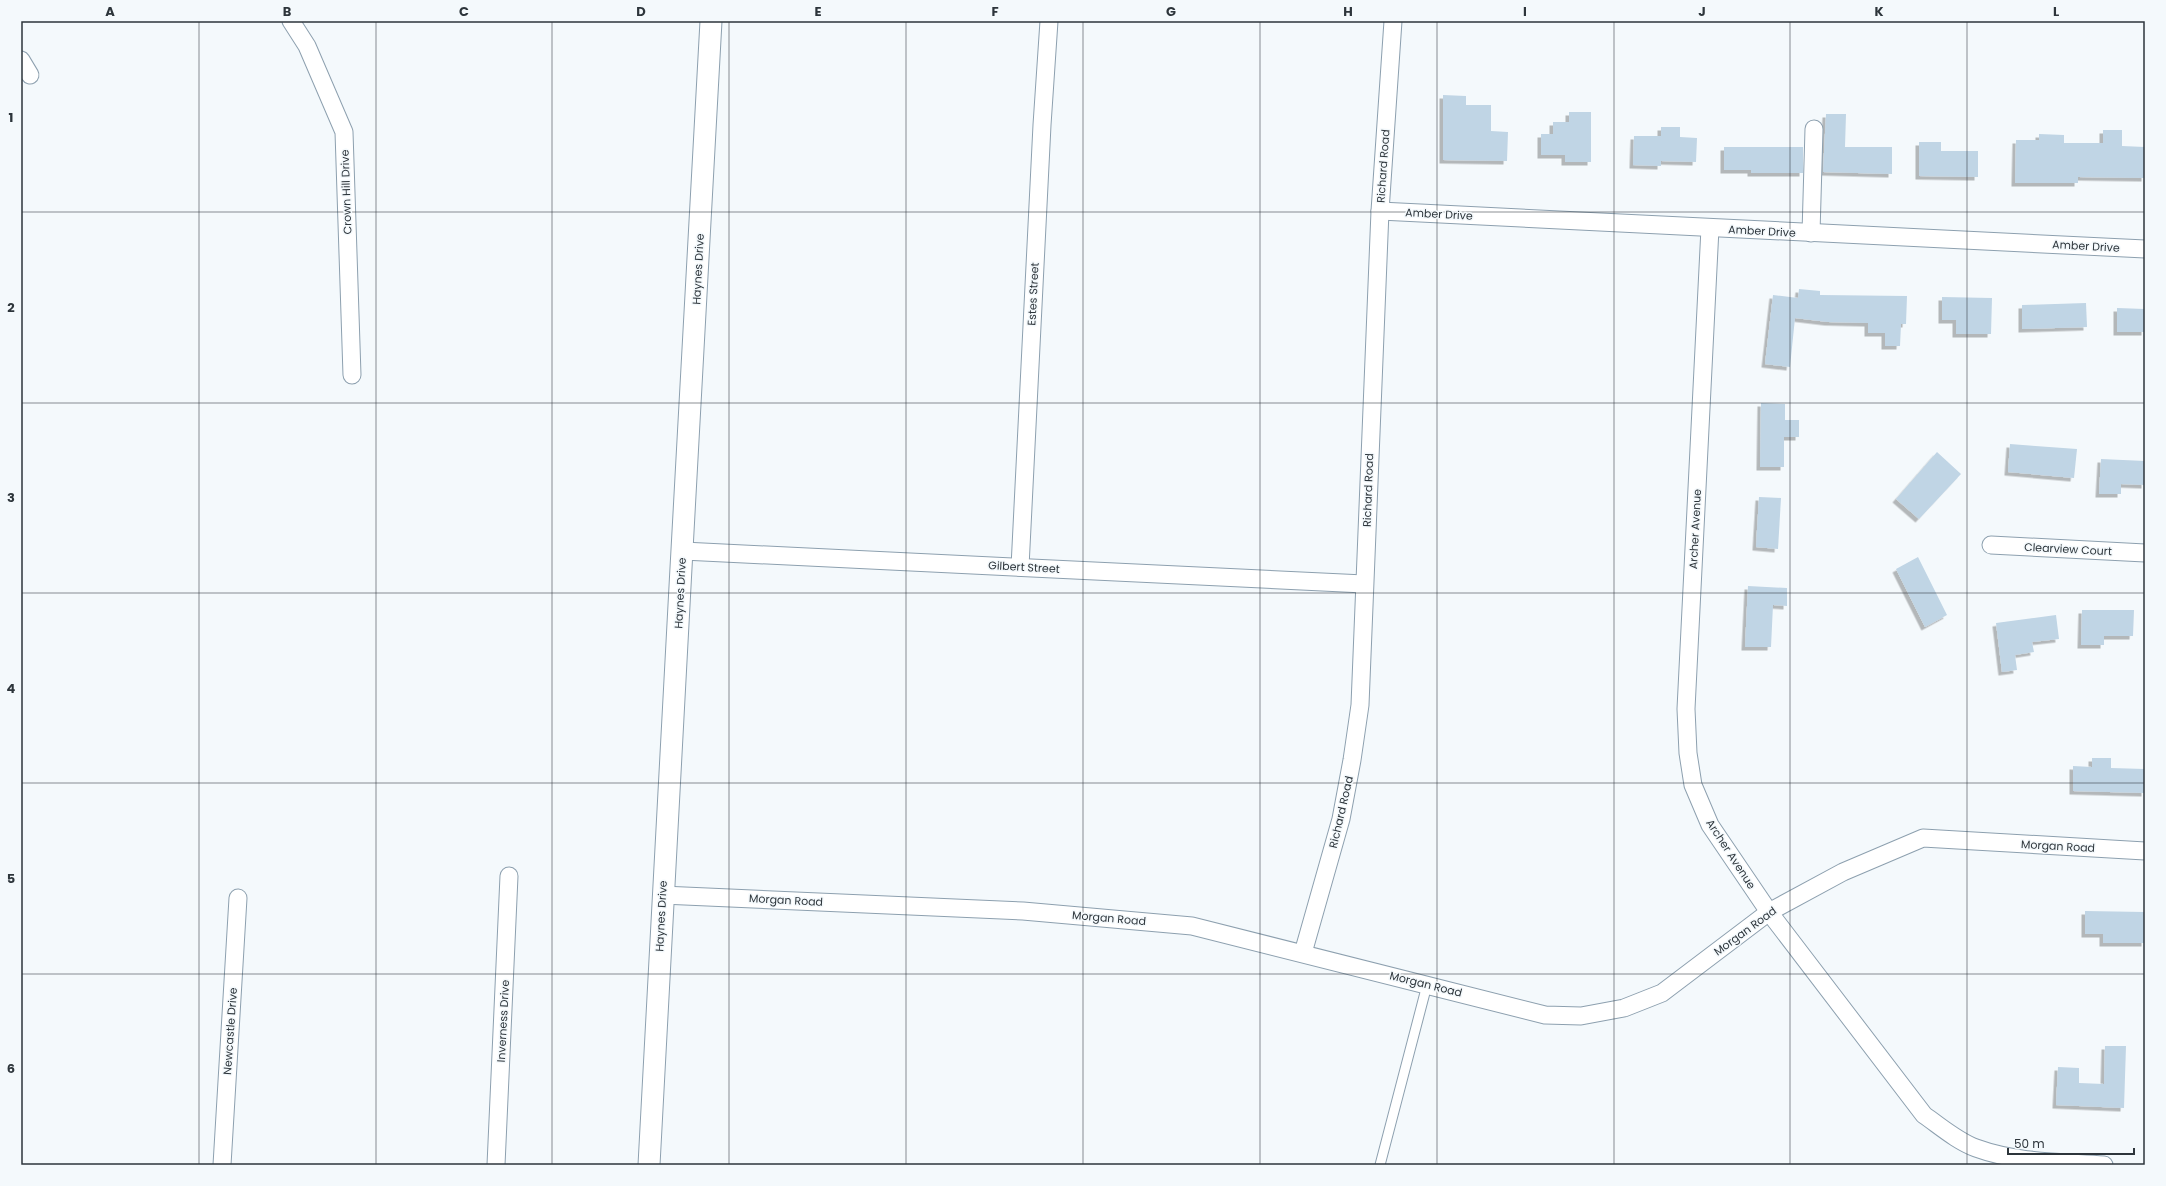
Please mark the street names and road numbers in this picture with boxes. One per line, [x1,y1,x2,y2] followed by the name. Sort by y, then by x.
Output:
[1372,129,1394,203] street label: Richard Road
[337,149,355,235] street label: Crown Hill Drive
[1405,204,1473,224] street label: Amber Drive
[1728,221,1796,241] street label: Amber Drive
[688,233,708,305] street label: Haynes Drive
[2052,236,2120,256] street label: Amber Drive
[1023,262,1043,326] street label: Estes Street
[1359,453,1377,527] street label: Richard Road
[1685,488,1705,570] street label: Archer Avenue
[2024,539,2112,559] street label: Clearview Court
[670,557,690,629] street label: Haynes Drive
[988,557,1060,577] street label: Gilbert Street
[1325,774,1357,850] street label: Richard Road
[1702,816,1760,892] street label: Archer Avenue
[2021,836,2095,856] street label: Morgan Road
[651,880,671,952] street label: Haynes Drive
[749,890,823,910] street label: Morgan Road
[1710,903,1780,959] street label: Morgan Road
[1071,907,1147,929] street label: Morgan Road
[1388,967,1464,1001] street label: Morgan Road
[493,979,513,1063] street label: Inverness Drive
[219,987,241,1075] street label: Newcastle Drive

